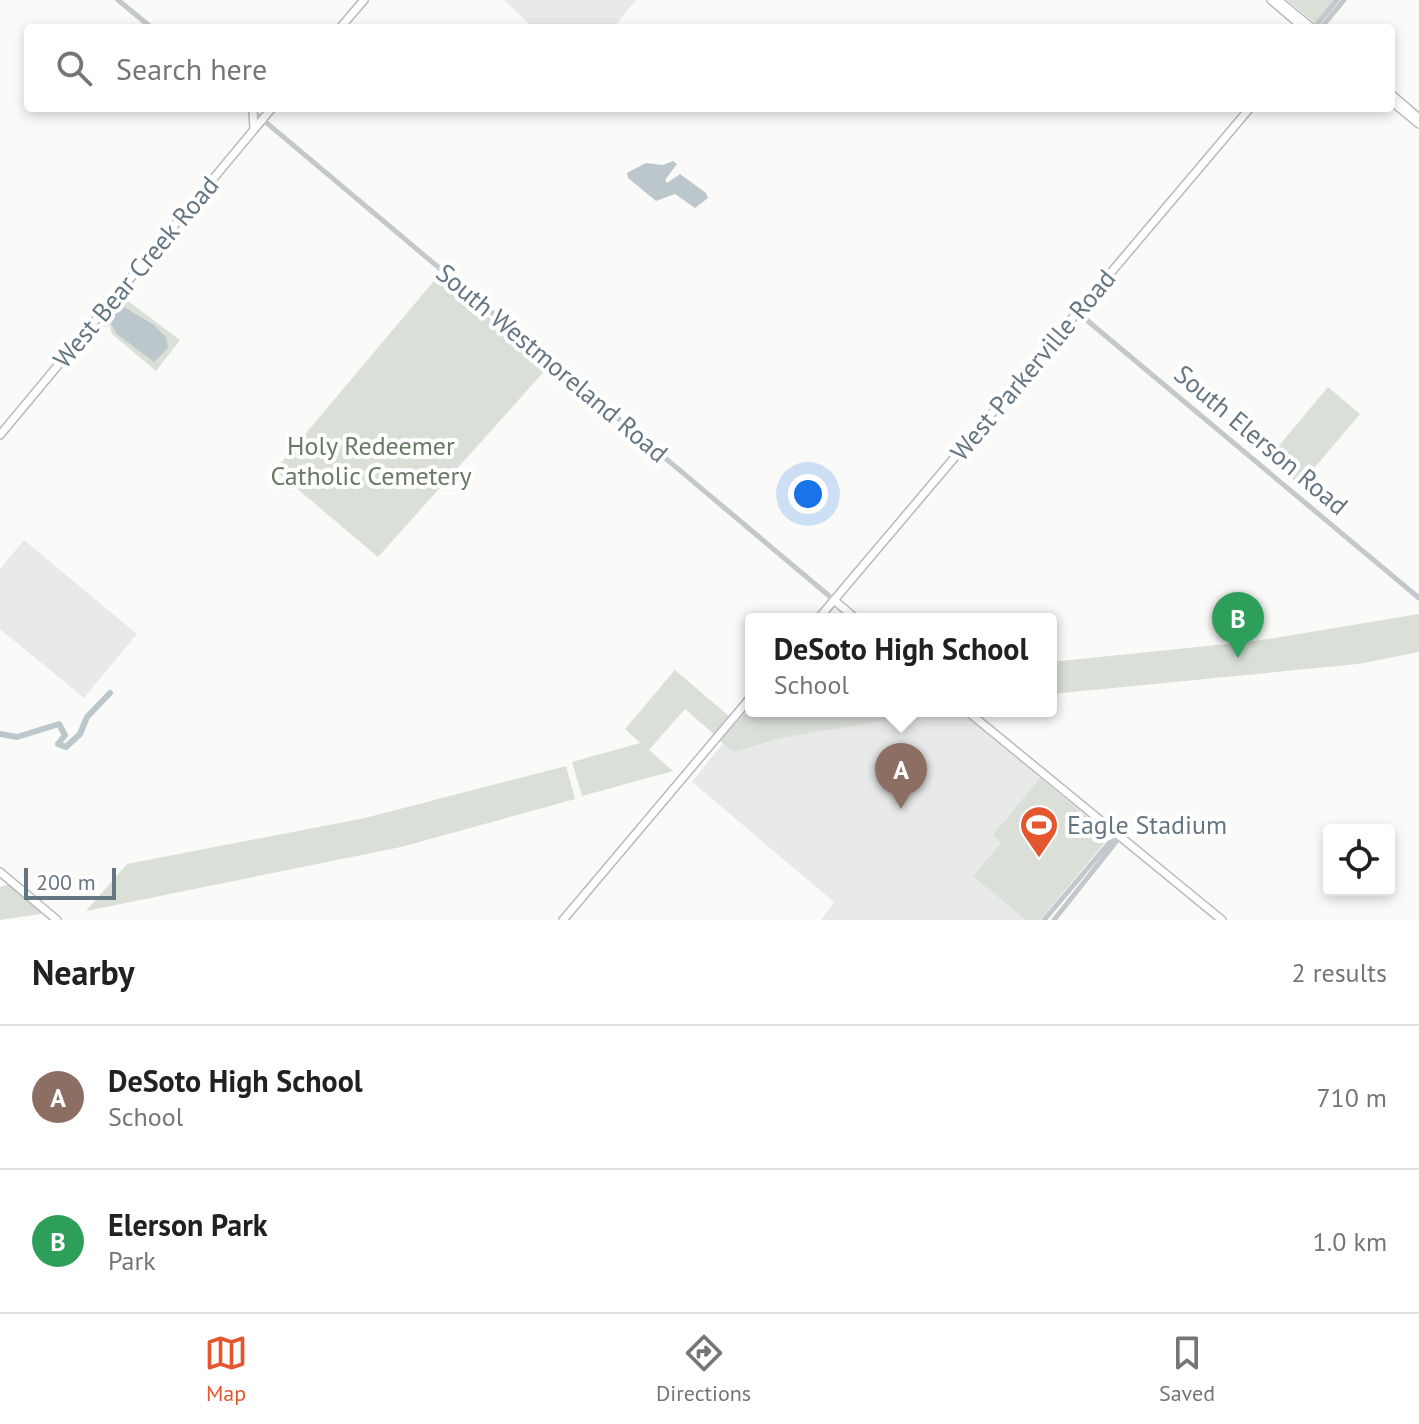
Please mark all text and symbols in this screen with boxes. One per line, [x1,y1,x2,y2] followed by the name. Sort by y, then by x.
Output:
[24,24,1395,112] search box
[52,46,96,90] icon: search
[116,49,267,88] text: Search here
[46,169,226,374] street label: West Bear Creek Road
[430,256,675,469] street label: South Westmoreland Road
[943,262,1122,467] street label: West Parkerville Road
[1168,357,1355,522] street label: South Elerson Road
[270,429,472,492] park label: Holy Redeemer Catholic Cemetery
[788,474,828,514] your location
[1212,592,1264,658] pin: B
[745,613,1057,717] popup
[774,629,1028,668] text: DeSoto High School
[774,668,849,701] text: School
[875,743,927,809] pin: A
[1018,804,1060,859] sports icon: Eagle Stadium
[1067,808,1227,841] place label: Eagle Stadium
[1323,824,1395,896] map controls
[1323,824,1395,896] button: locate
[24,864,116,900] scale bar
[36,868,96,896] text: 200 m
[32,950,134,994] text: Nearby
[1292,956,1387,989] text: 2 results
[108,1061,363,1100] text: DeSoto High School
[50,1081,66,1114] text: A
[1316,1081,1387,1114] text: 710 m
[108,1100,183,1133] text: School
[108,1205,267,1244] text: Elerson Park
[50,1225,66,1258] text: B
[1313,1225,1387,1258] text: 1.0 km
[108,1244,156,1277] text: Park
[204,1331,248,1407] tab: Map
[656,1331,751,1407] tab: Directions
[1159,1331,1215,1407] tab: Saved

